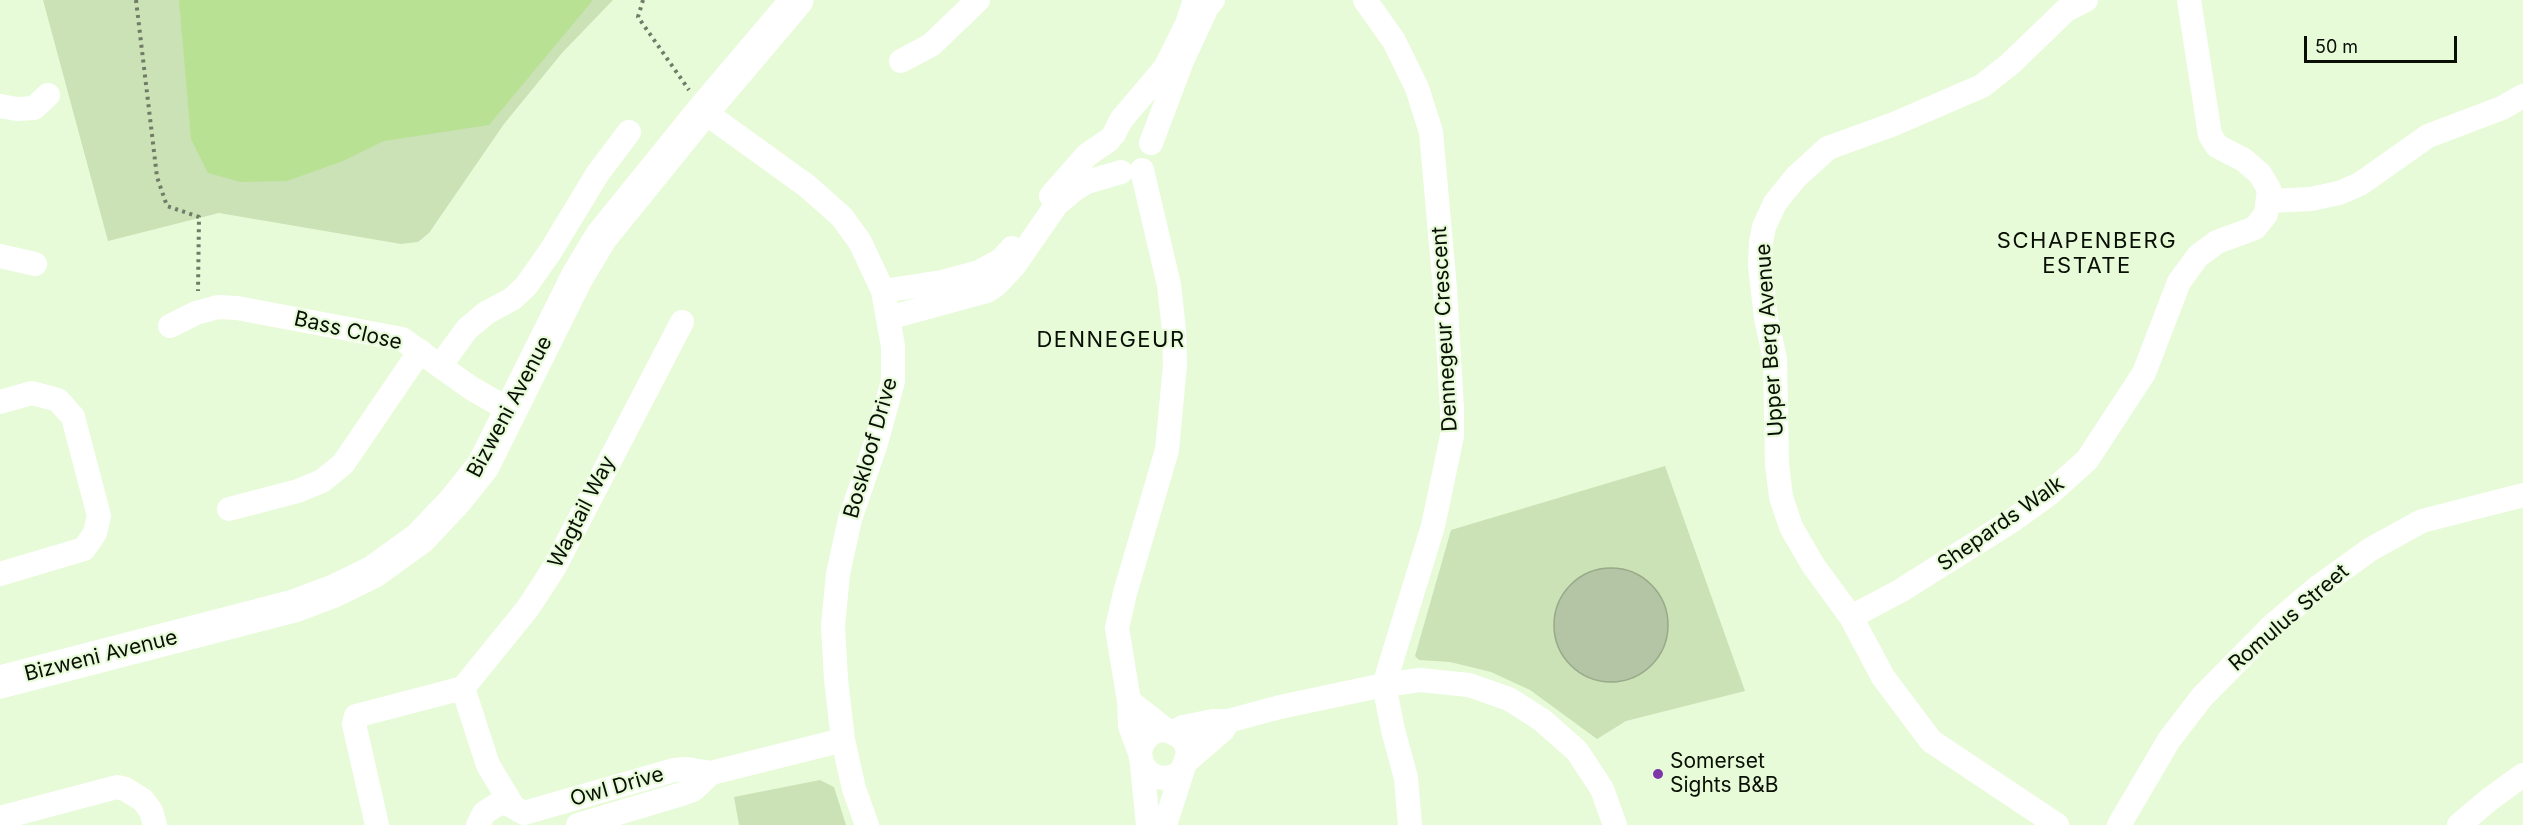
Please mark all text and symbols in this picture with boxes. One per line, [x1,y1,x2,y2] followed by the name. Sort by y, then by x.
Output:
[2307,24,2460,62] scale bar
[2315,36,2358,57] text: 50 m
[1427,226,1463,432] street label: Dennegeur Crescent
[1997,228,2177,280] district label: SCHAPENBERG ESTATE
[1751,243,1789,437] street label: Upper Berg Avenue
[292,306,404,356] street label: Bass Close
[1036,327,1186,353] district label: DENNEGEUR
[462,332,558,482] street label: Bizweni Avenue
[839,375,903,521] street label: Boskloof Drive
[543,452,621,572] street label: Wagtail Way
[1933,471,2069,577] street label: Shepards Walk
[2224,559,2354,677] street label: Romulus Street
[22,625,180,687] street label: Bizweni Avenue
[1670,749,1779,799] place label: Somerset Sights B&B
[567,762,667,812] street label: Owl Drive
[1651,767,1665,781] marker: Somerset Sights B&B

